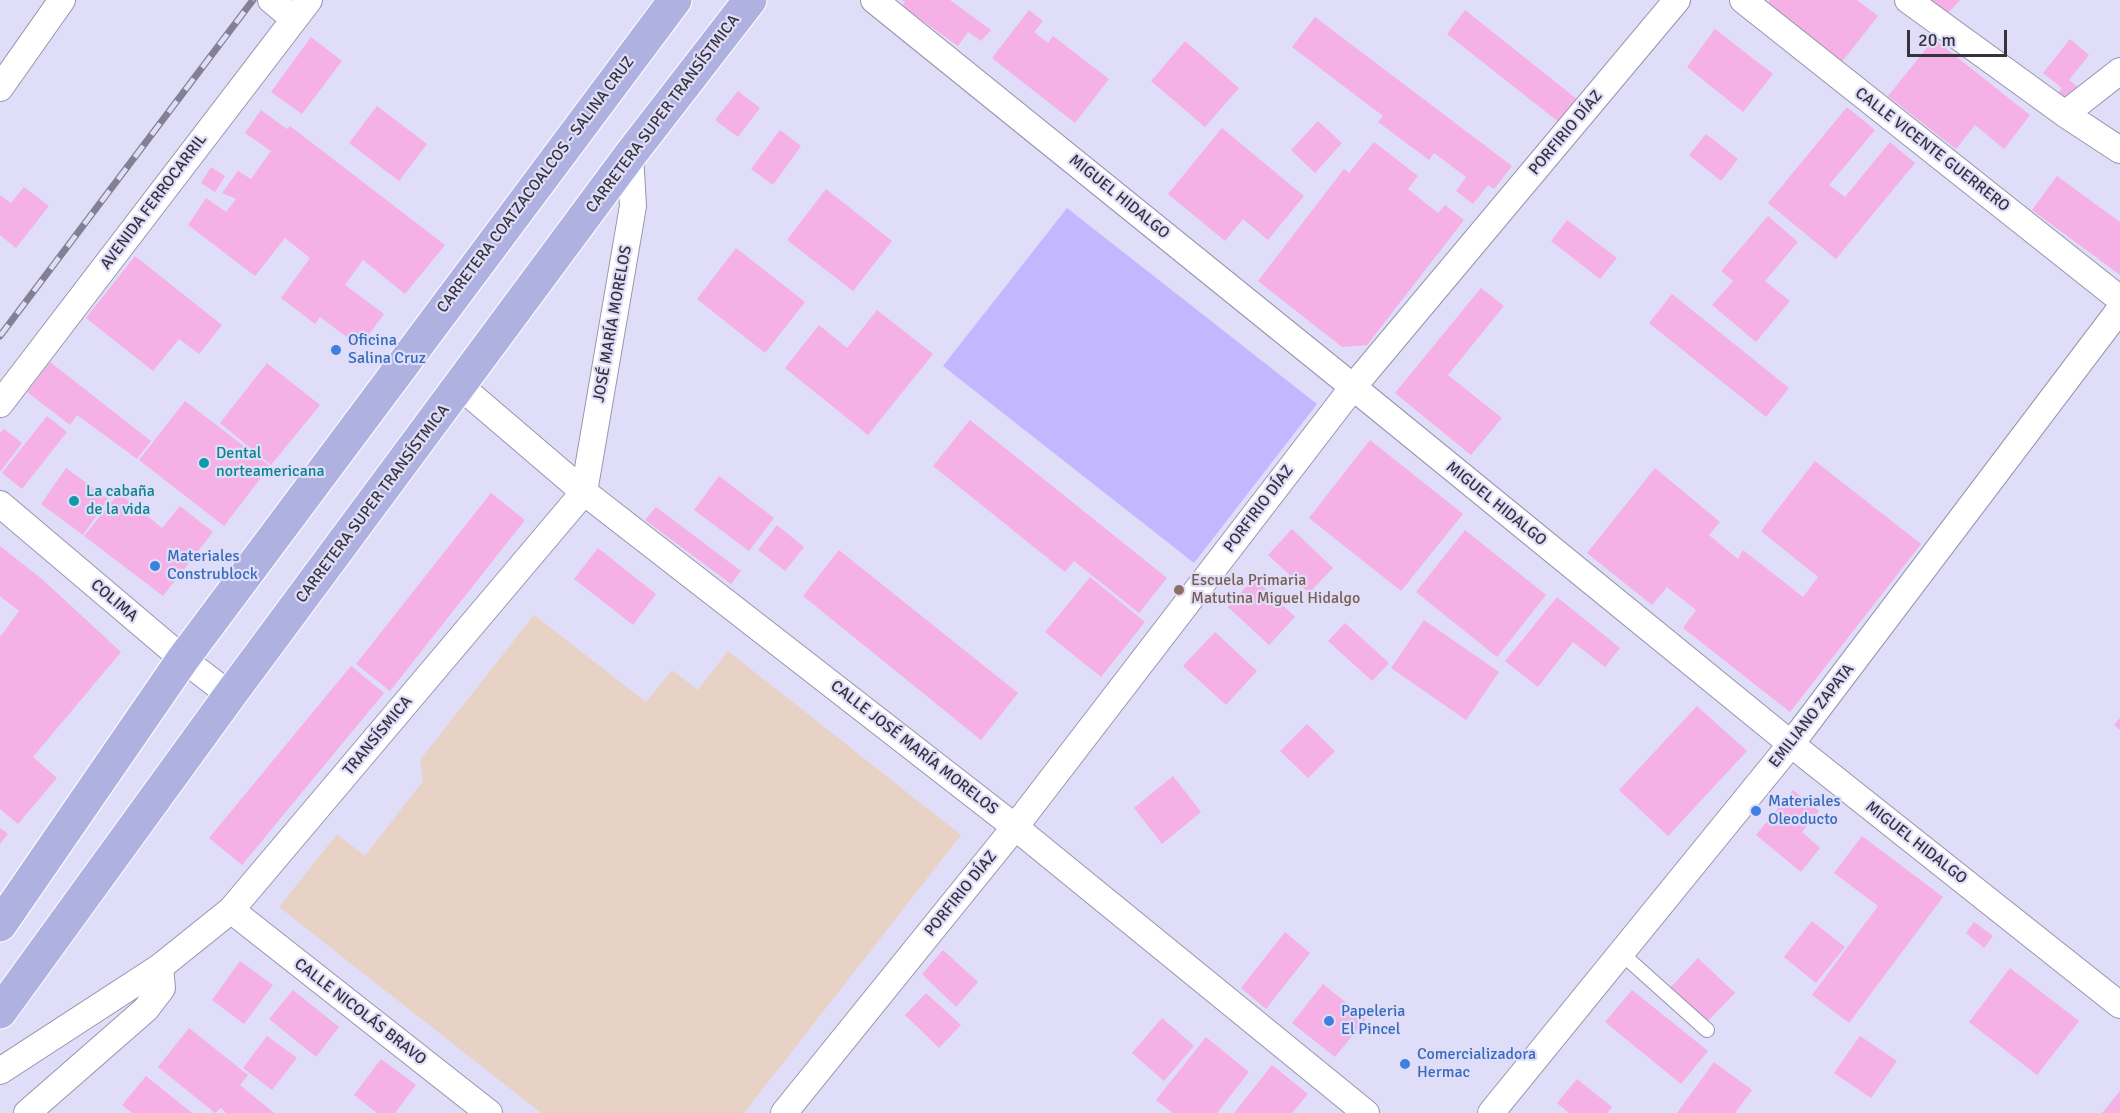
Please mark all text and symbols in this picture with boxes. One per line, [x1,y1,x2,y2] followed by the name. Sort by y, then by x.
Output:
[582,11,744,217] street label: CARRETERA SUPER TRANSÍSTMICA
[1910,18,2010,56] scale bar
[1918,29,1956,51] text: 20 m
[433,53,639,317] street label: CARRETERA COATZACOALCOS - SALINA CRUZ
[1851,84,2013,216] street label: CALLE VICENTE GUERRERO
[1525,87,1607,179] street label: PORFIRIO DÍAZ
[97,130,211,274] street label: AVENIDA FERROCARRIL
[1065,151,1173,243] street label: MIGUEL HIDALGO
[590,244,636,404] street label: JOSÉ MARÍA MORELOS
[348,331,426,369] place label: Oficina Salina Cruz
[329,343,343,357] marker: Oficina Salina Cruz
[292,401,454,607] street label: CARRETERA SUPER TRANSÍSTMICA
[216,444,325,482] place label: Dental norteamericana
[197,456,211,470] marker: Dental norteamericana
[1442,458,1550,550] street label: MIGUEL HIDALGO
[1220,462,1298,556] street label: PORFIRIO DÍAZ
[86,482,155,520] place label: La cabaña de la vida
[67,494,81,508] marker: La cabaña de la vida
[167,547,258,585] place label: Materiales Construblock
[148,559,162,573] marker: Materiales Construblock
[1191,571,1360,609] place label: Escuela Primaria Matutina Miguel Hidalgo
[87,576,141,626] street label: COLIMA
[1172,583,1186,597] marker: Escuela Primaria Matutina Miguel Hidalgo
[1765,660,1859,772] street label: EMILIANO ZAPATA
[826,677,1002,819] street label: CALLE JOSÉ MARÍA MORELOS
[339,692,417,780] street label: TRANSÍSMICA
[1768,792,1840,830] place label: Materiales Oleoducto
[1861,797,1971,889] street label: MIGUEL HIDALGO
[1749,804,1763,818] marker: Materiales Oleoducto
[921,847,1001,941] street label: PORFIRIO DÍAZ
[290,955,430,1069] street label: CALLE NICOLÁS BRAVO
[1341,1002,1405,1040] place label: Papeleria El Pincel
[1322,1014,1336,1028] marker: Papeleria El Pincel
[1417,1045,1536,1083] place label: Comercializadora Hermac
[1398,1057,1412,1071] marker: Comercializadora Hermac

